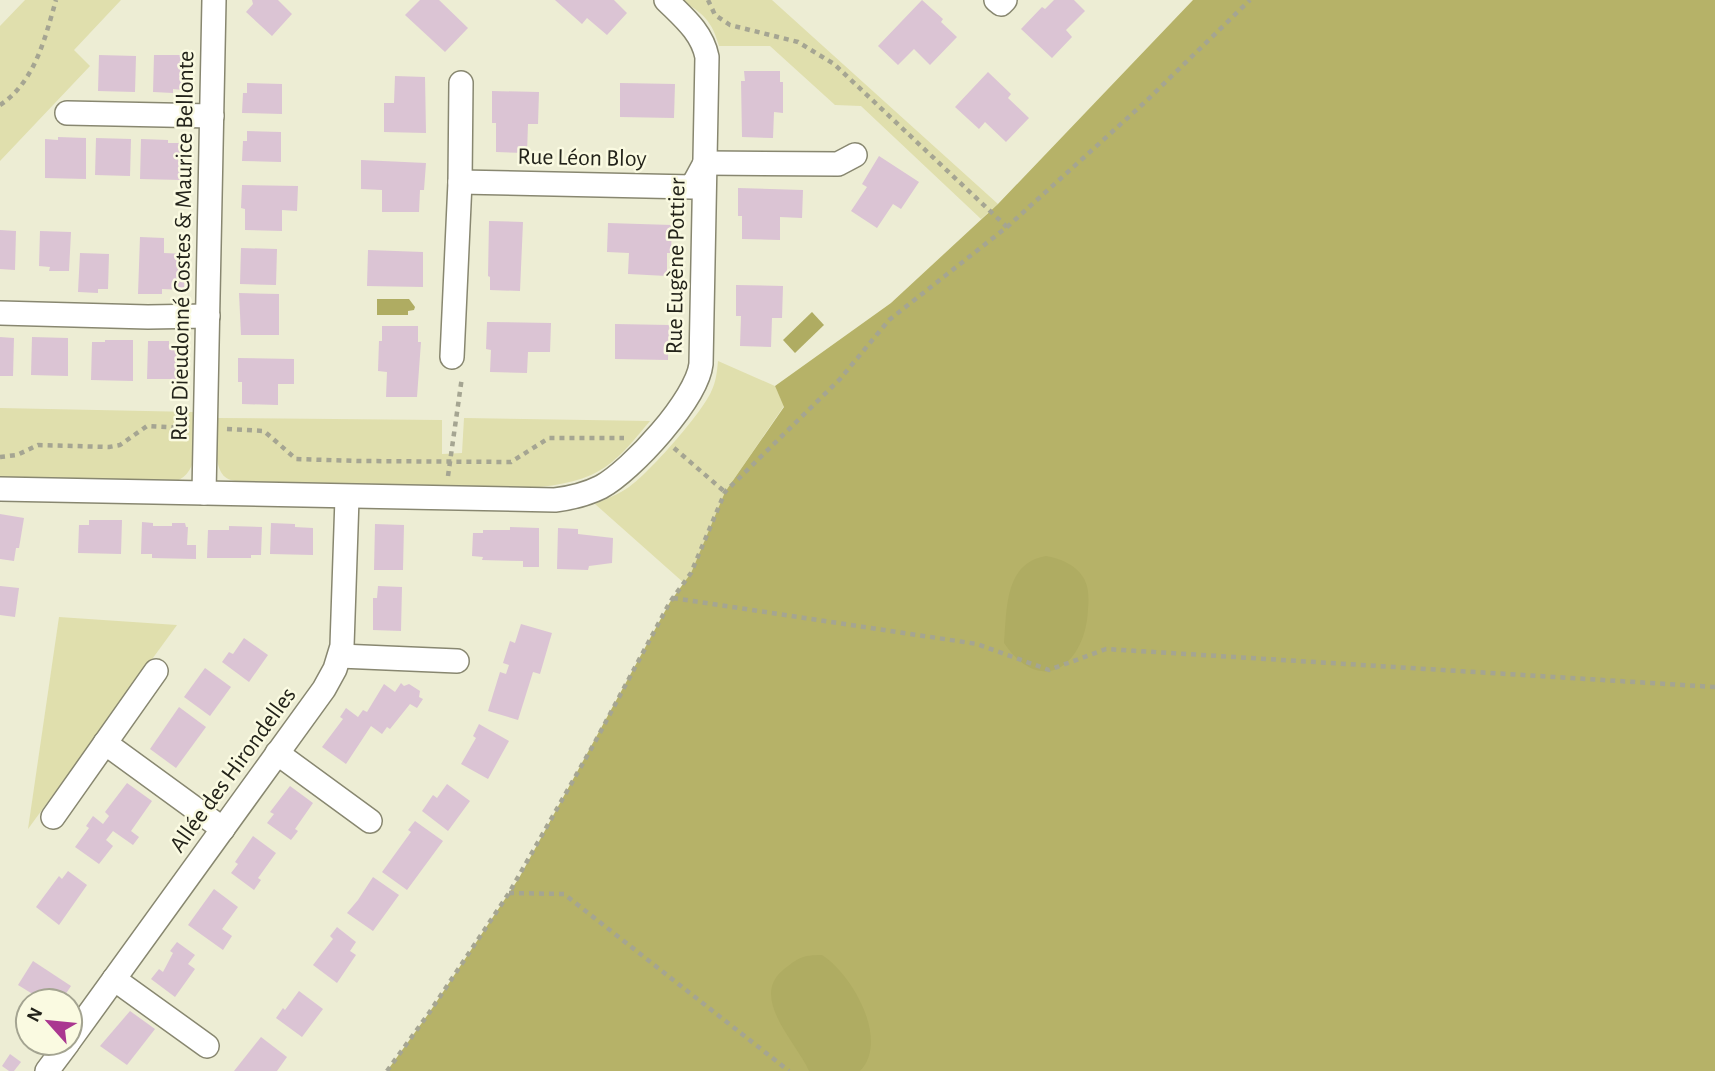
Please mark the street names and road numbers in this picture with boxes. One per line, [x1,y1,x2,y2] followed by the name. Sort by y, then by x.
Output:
[168,51,198,441] street label: Rue Dieudonné Costes & Maurice Bellonte
[517,145,647,171] street label: Rue Léon Bloy
[662,177,690,355] street label: Rue Eugène Pottier
[165,683,301,857] street label: Allée des Hirondelles

